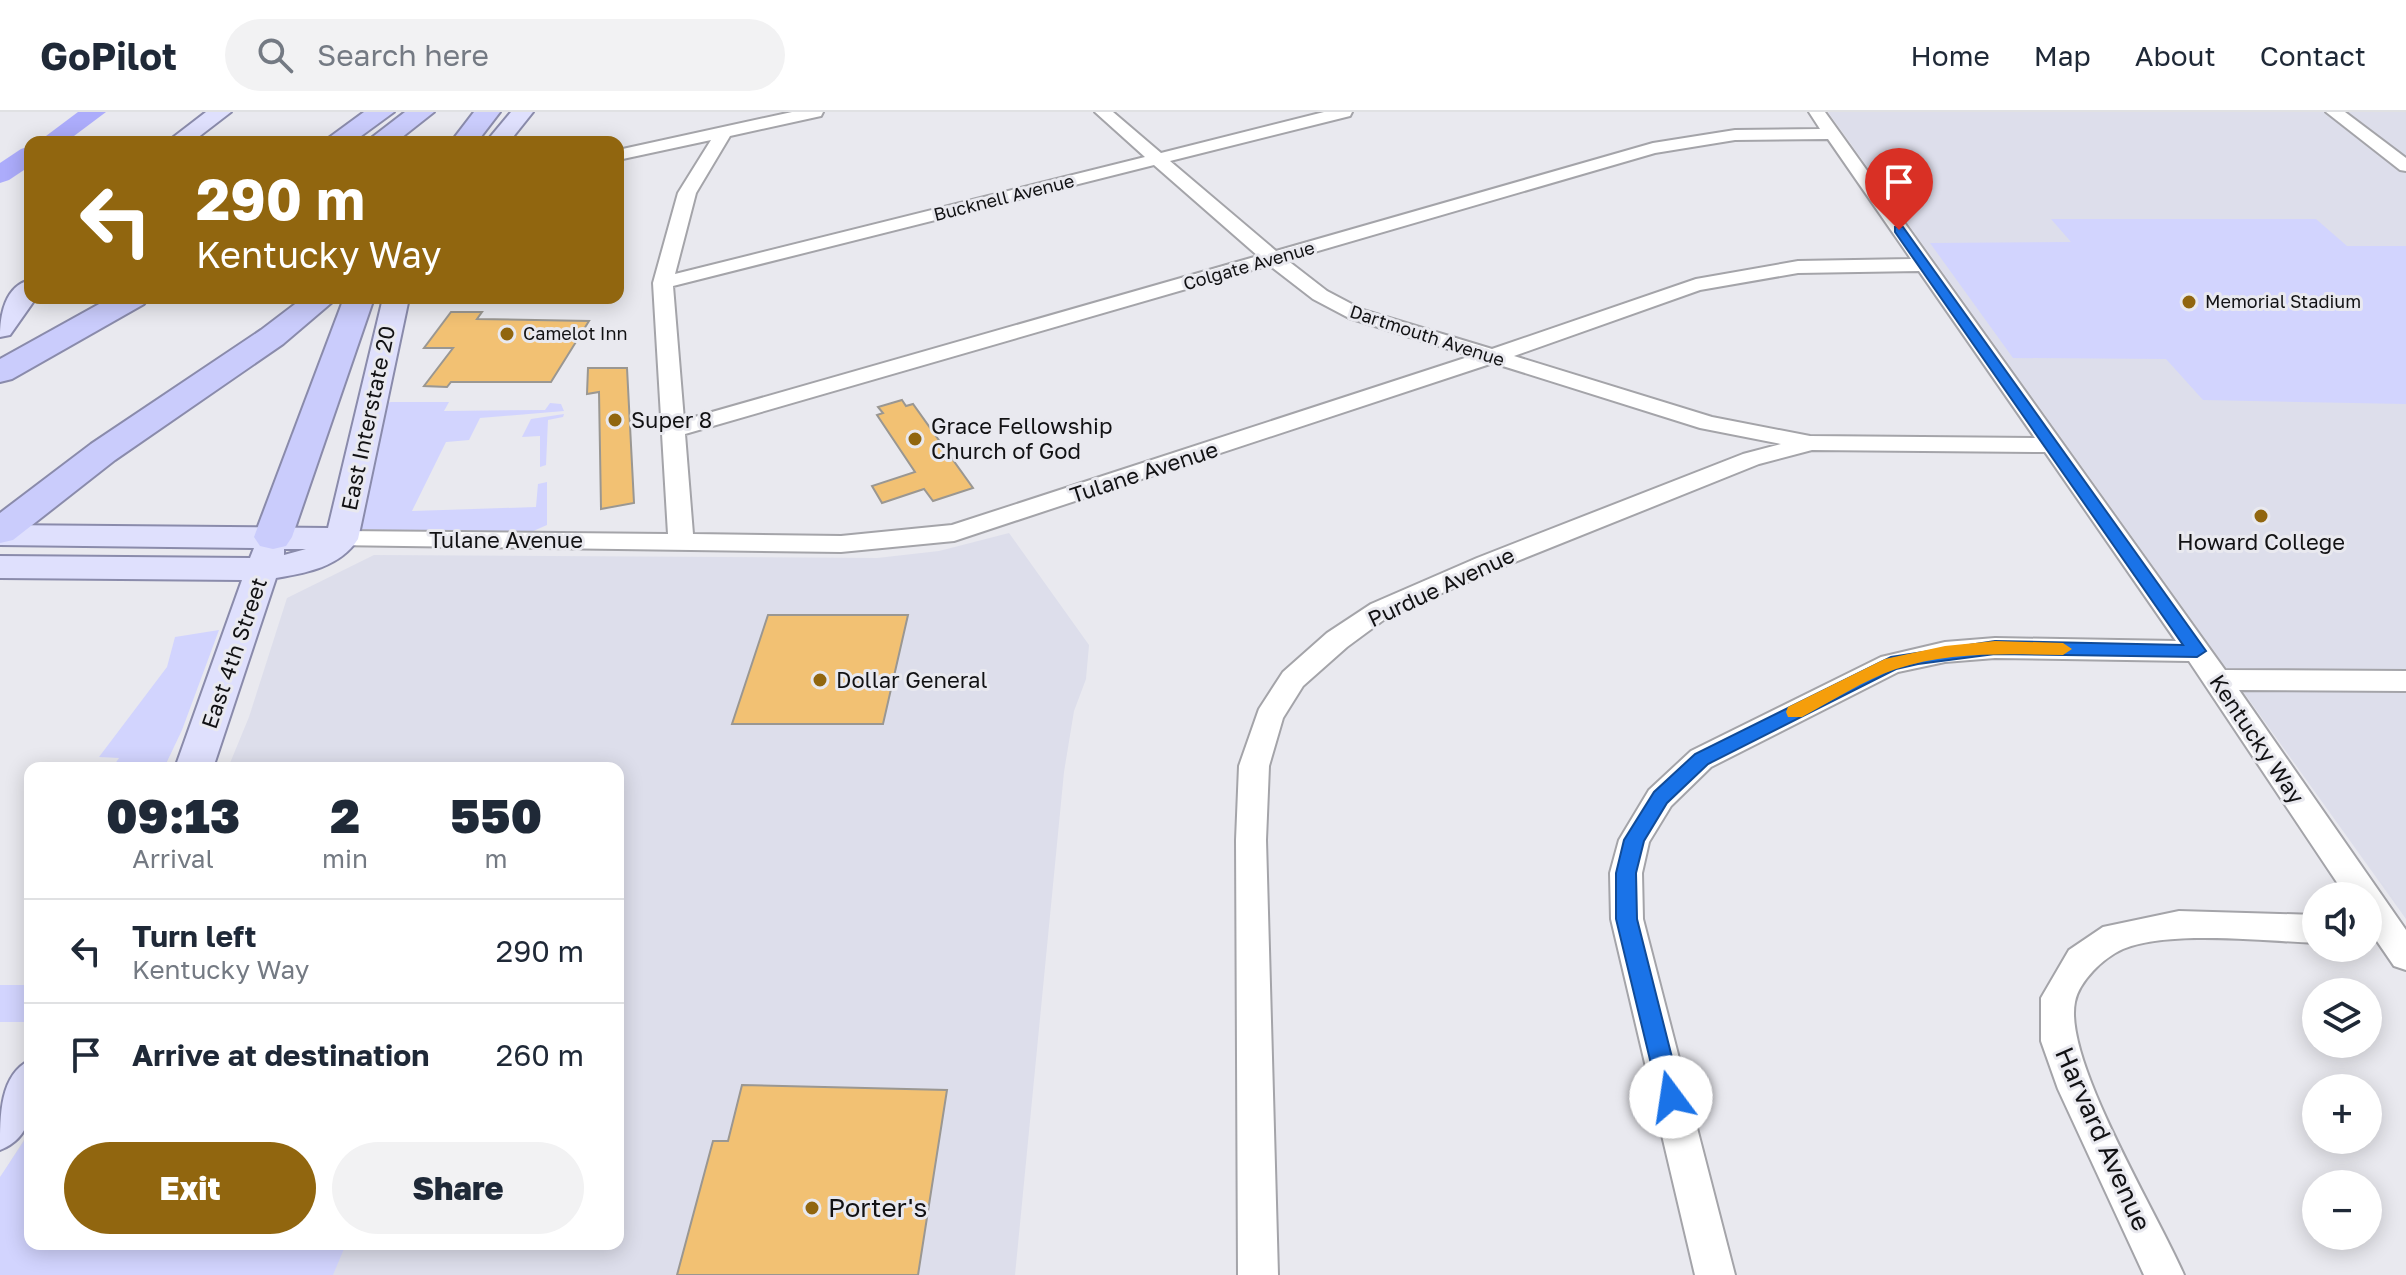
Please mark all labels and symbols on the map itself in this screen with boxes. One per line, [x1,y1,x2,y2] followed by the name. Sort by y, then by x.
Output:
[1865,148,1933,230] pin
[931,169,1076,225] street label: Bucknell Avenue
[1181,236,1317,294] street label: Colgate Avenue
[2205,290,2361,312] place label: Memorial Stadium
[2180,293,2198,311] marker: Memorial Stadium
[1347,300,1507,370] street label: Dartmouth Avenue
[523,322,628,344] place label: Camelot Inn
[335,323,400,513] street label: East Interstate 20
[498,325,516,343] marker: Camelot Inn
[631,406,712,433] place label: Super 8
[606,411,624,429] marker: Super 8
[931,412,1112,464] place label: Grace Fellowship Church of God
[906,430,924,448] marker: Grace Fellowship Church of God
[1066,435,1221,508] street label: Tulane Avenue
[2252,507,2270,525] marker: Howard College
[429,526,583,553] street label: Tulane Avenue
[2177,528,2345,555] place label: Howard College
[1363,541,1518,632] street label: Purdue Avenue
[195,574,272,732] street label: East 4th Street
[836,666,988,693] place label: Dollar General
[2204,669,2311,808] street label: Kentucky Way
[811,671,829,689] marker: Dollar General
[2049,1042,2158,1236] street label: Harvard Avenue
[1629,1055,1713,1139] position arrow
[828,1192,927,1223] place label: Porter's
[803,1199,821,1217] marker: Porter's

